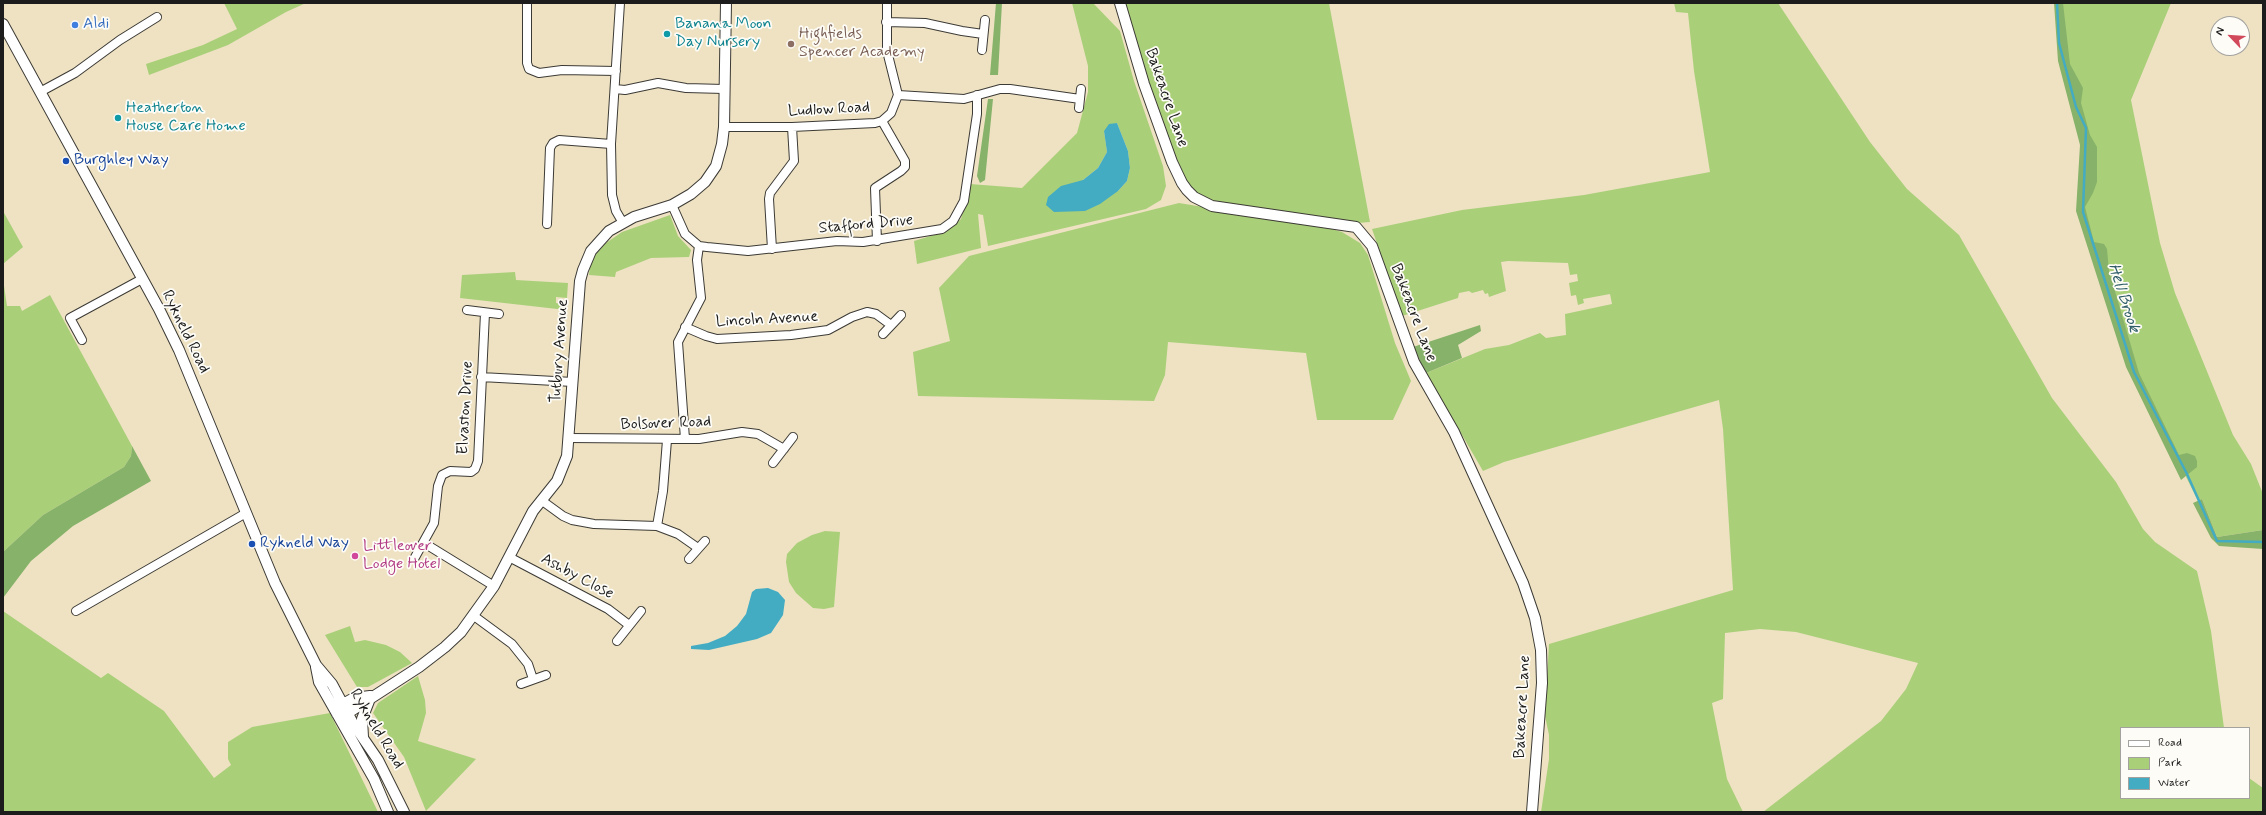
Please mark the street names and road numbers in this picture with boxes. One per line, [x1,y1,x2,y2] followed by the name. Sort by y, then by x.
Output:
[1140,46,1192,150] street label: Bakeacre Lane
[788,98,870,122] street label: Ludlow Road
[818,211,914,239] street label: Stafford Drive
[1386,261,1440,365] street label: Bakeacre Lane
[157,287,213,377] street label: Rykneld Road
[547,298,573,404] street label: Tutbury Avenue
[715,308,819,332] street label: Lincoln Avenue
[454,361,478,455] street label: Elvaston Drive
[620,413,712,435] street label: Bolsover Road
[537,550,617,604] street label: Ashby Close
[1511,655,1535,759] street label: Bakeacre Lane
[345,686,407,772] street label: Rykneld Road

